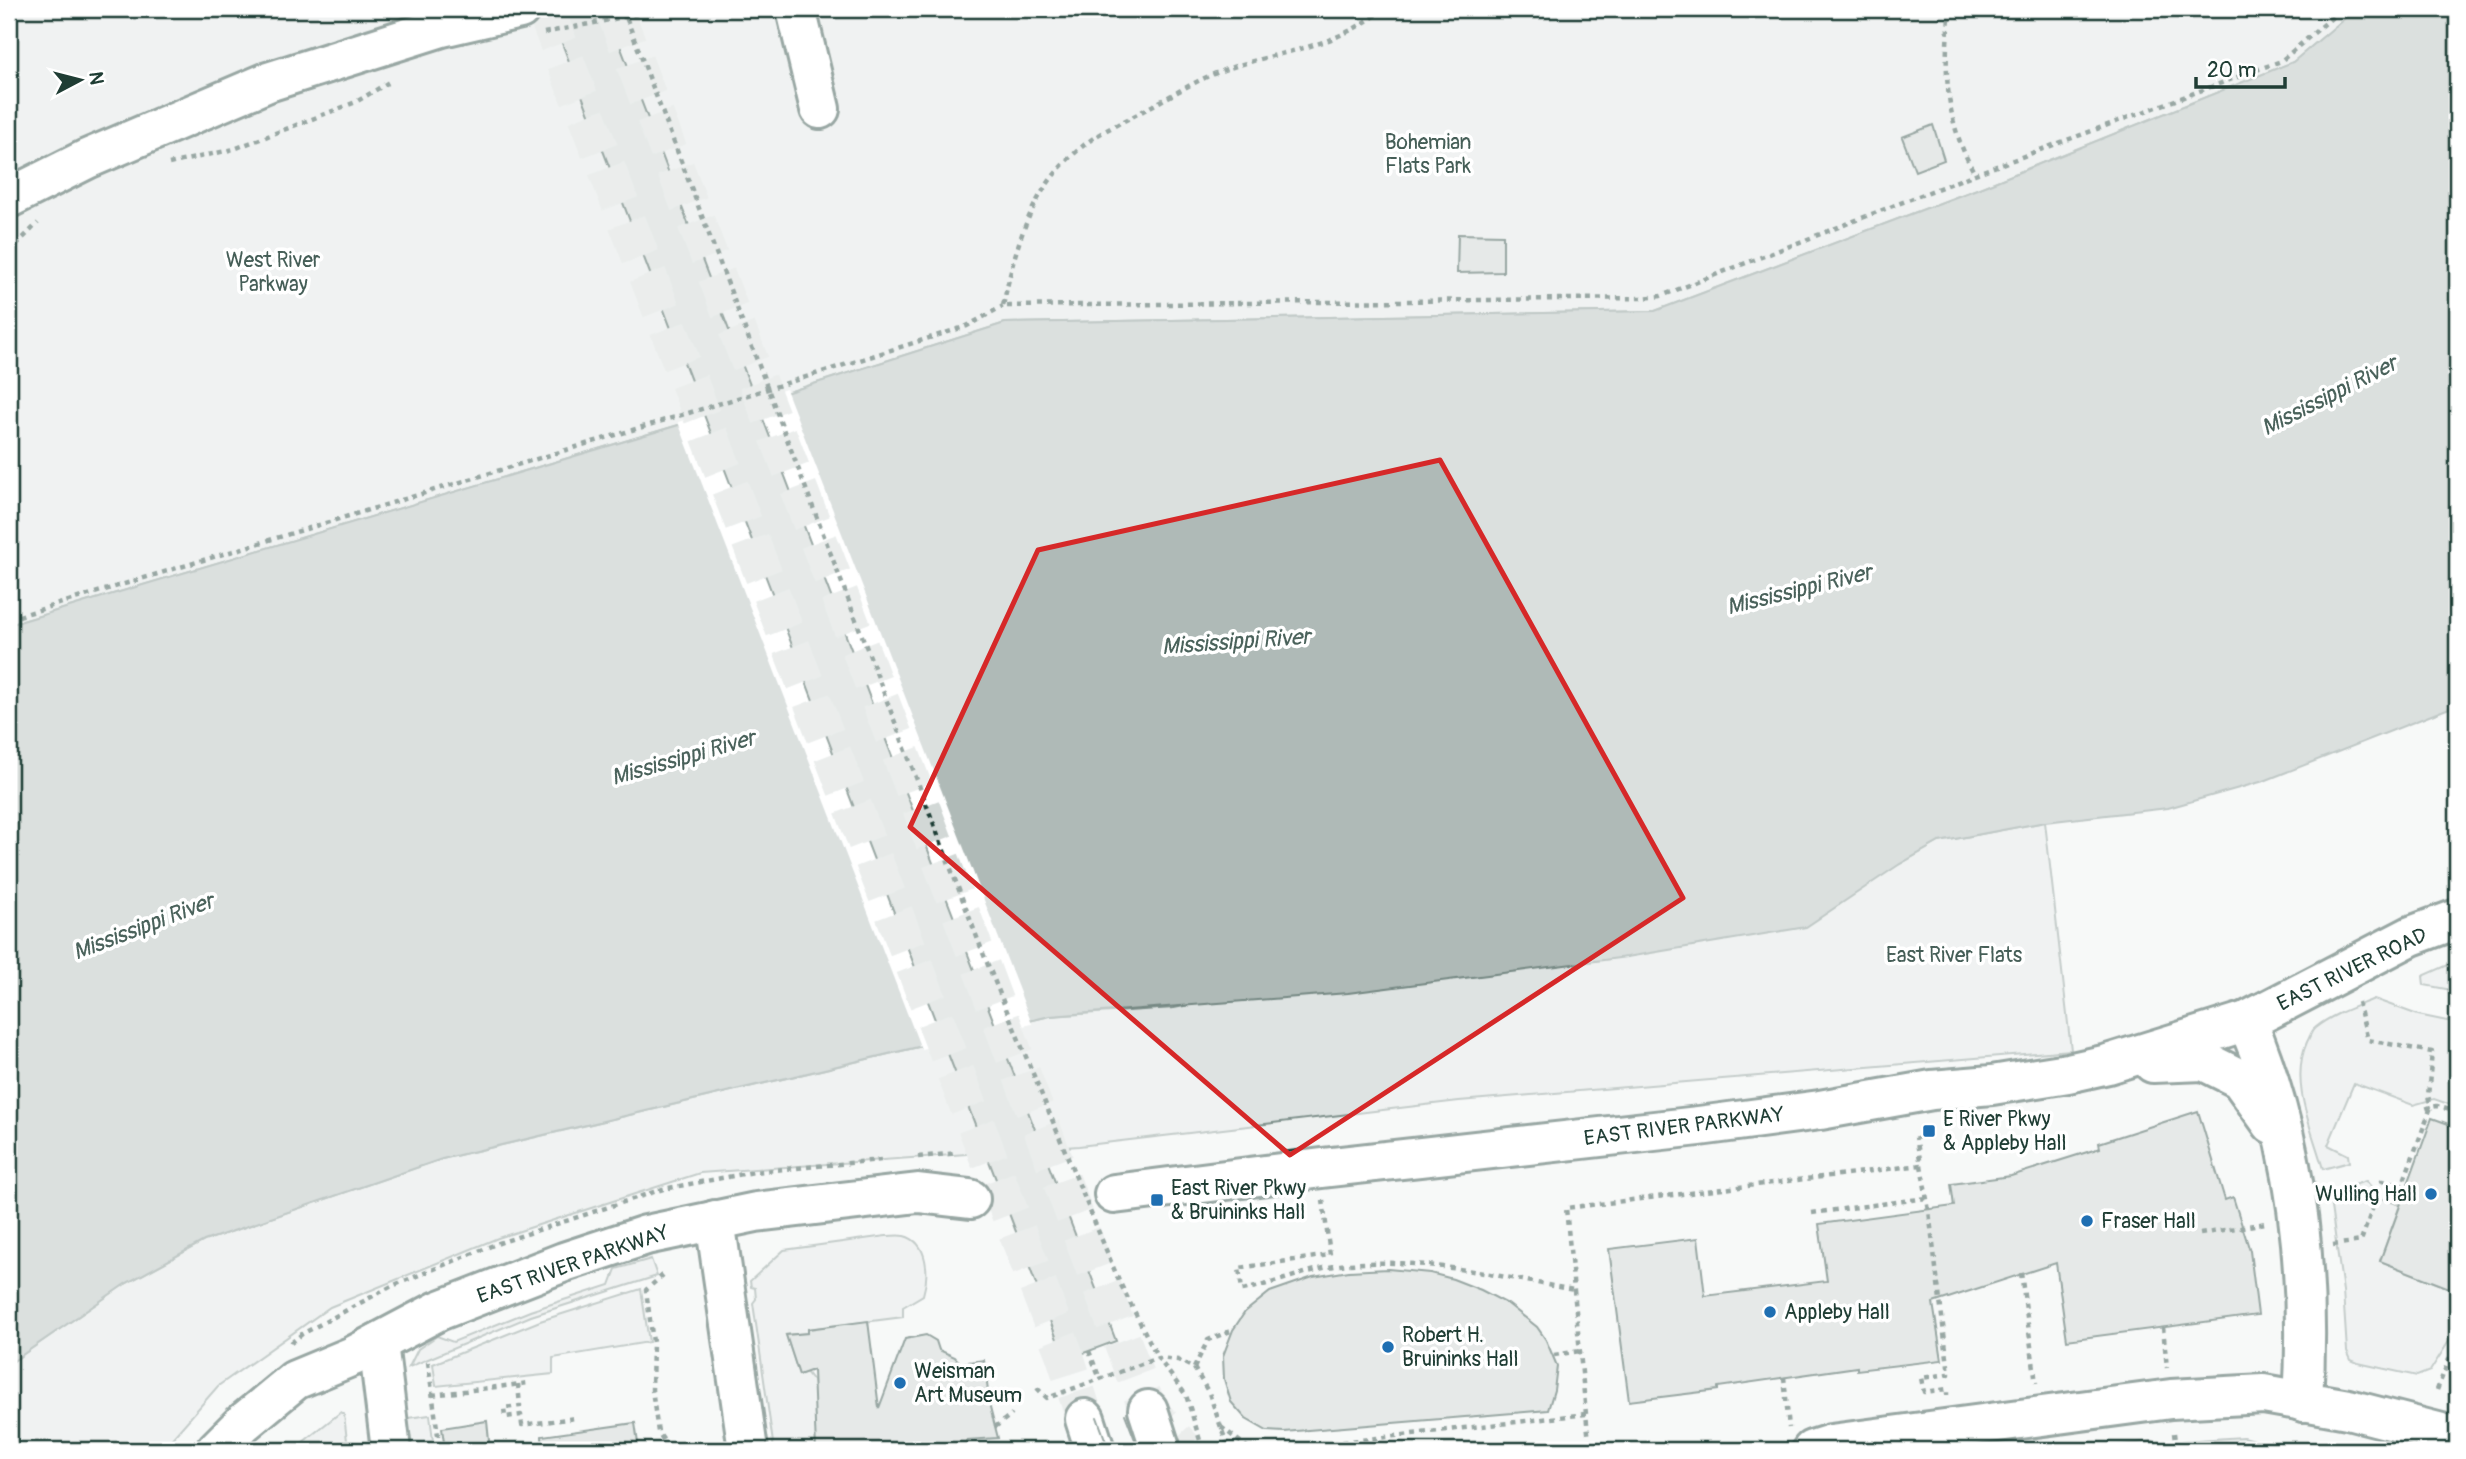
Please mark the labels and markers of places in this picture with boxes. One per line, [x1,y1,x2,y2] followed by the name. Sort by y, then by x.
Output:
[1943,1106,2066,1157] place label: E River Pkwy & Appleby Hall
[1921,1123,1937,1139] marker: E River Pkwy & Appleby Hall
[1171,1175,1306,1226] place label: East River Pkwy & Bruininks Hall
[2315,1181,2417,1208] place label: Wulling Hall
[2423,1186,2439,1202] marker: Wulling Hall
[1149,1192,1165,1208] marker: East River Pkwy & Bruininks Hall
[2101,1208,2196,1235] place label: Fraser Hall
[2079,1213,2095,1229] marker: Fraser Hall
[1784,1299,1890,1326] place label: Appleby Hall
[1762,1304,1778,1320] marker: Appleby Hall
[1402,1322,1519,1373] place label: Robert H. Bruininks Hall
[1380,1339,1396,1355] marker: Robert H. Bruininks Hall
[914,1358,1022,1409] place label: Weisman Art Museum
[892,1375,908,1391] marker: Weisman Art Museum

